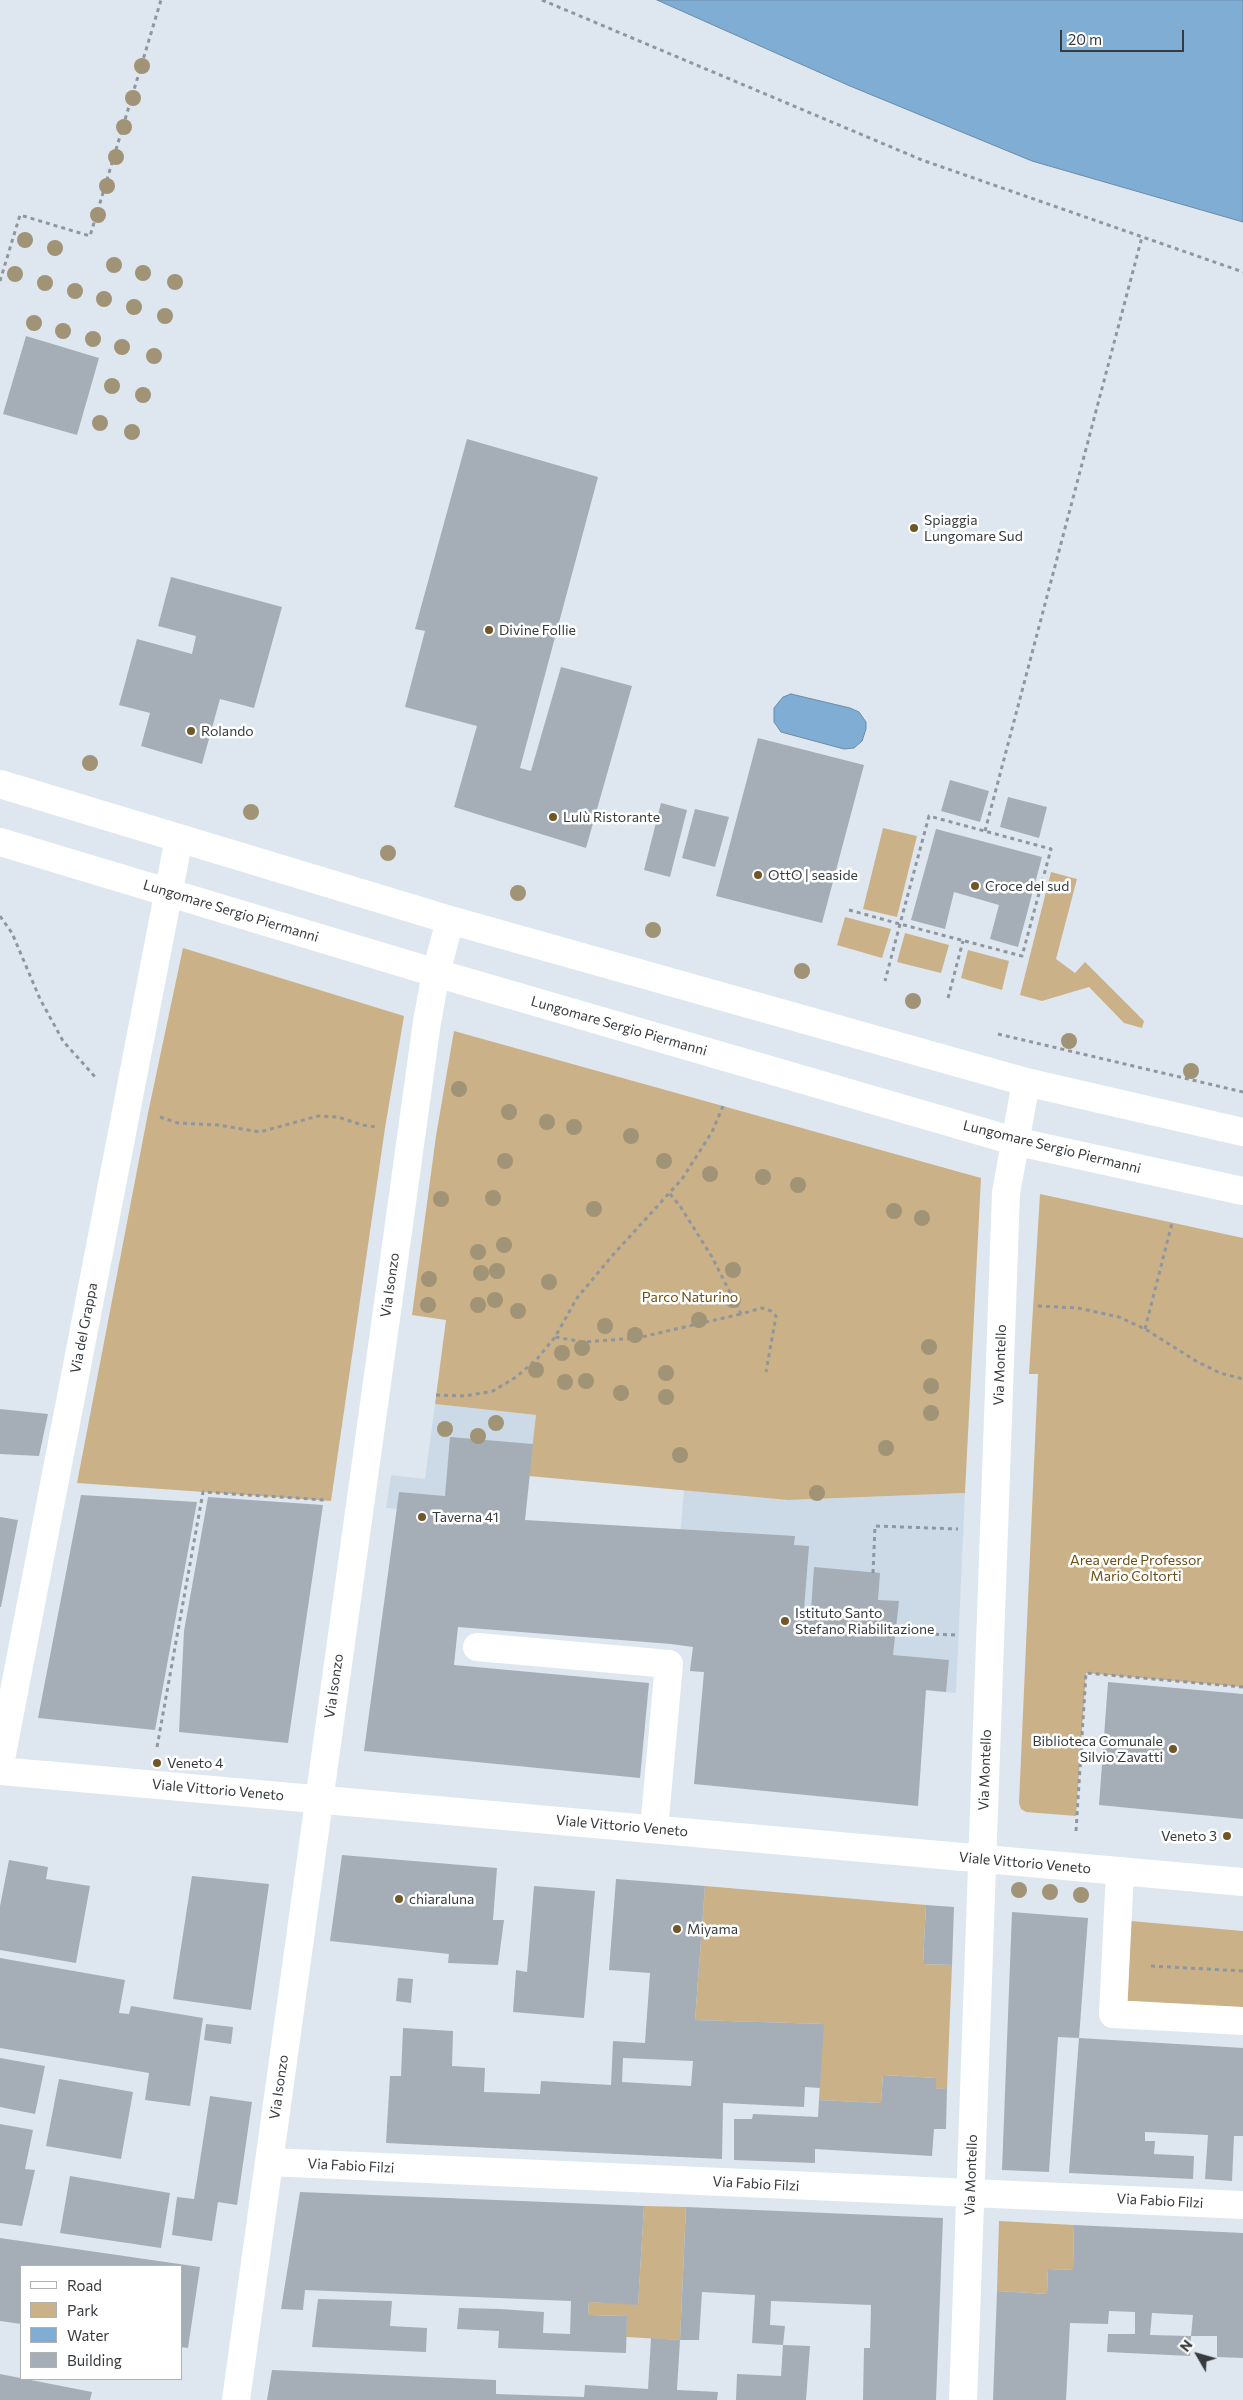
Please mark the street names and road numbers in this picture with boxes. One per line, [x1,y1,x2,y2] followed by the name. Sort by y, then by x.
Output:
[141,876,321,946] street label: Lungomare Sergio Piermanni
[529,993,709,1059] street label: Lungomare Sergio Piermanni
[961,1117,1143,1177] street label: Lungomare Sergio Piermanni
[377,1252,403,1318] street label: Via Isonzo
[67,1281,101,1375] street label: Via del Grappa
[990,1324,1010,1406] street label: Via Montello
[321,1653,347,1719] street label: Via Isonzo
[975,1729,995,1811] street label: Via Montello
[151,1776,285,1804] street label: Viale Vittorio Veneto
[555,1812,689,1840] street label: Viale Vittorio Veneto
[958,1849,1092,1877] street label: Viale Vittorio Veneto
[266,2054,292,2120] street label: Via Isonzo
[961,2134,981,2216] street label: Via Montello
[307,2155,395,2177] street label: Via Fabio Filzi
[712,2173,800,2195] street label: Via Fabio Filzi
[1116,2190,1204,2212] street label: Via Fabio Filzi

